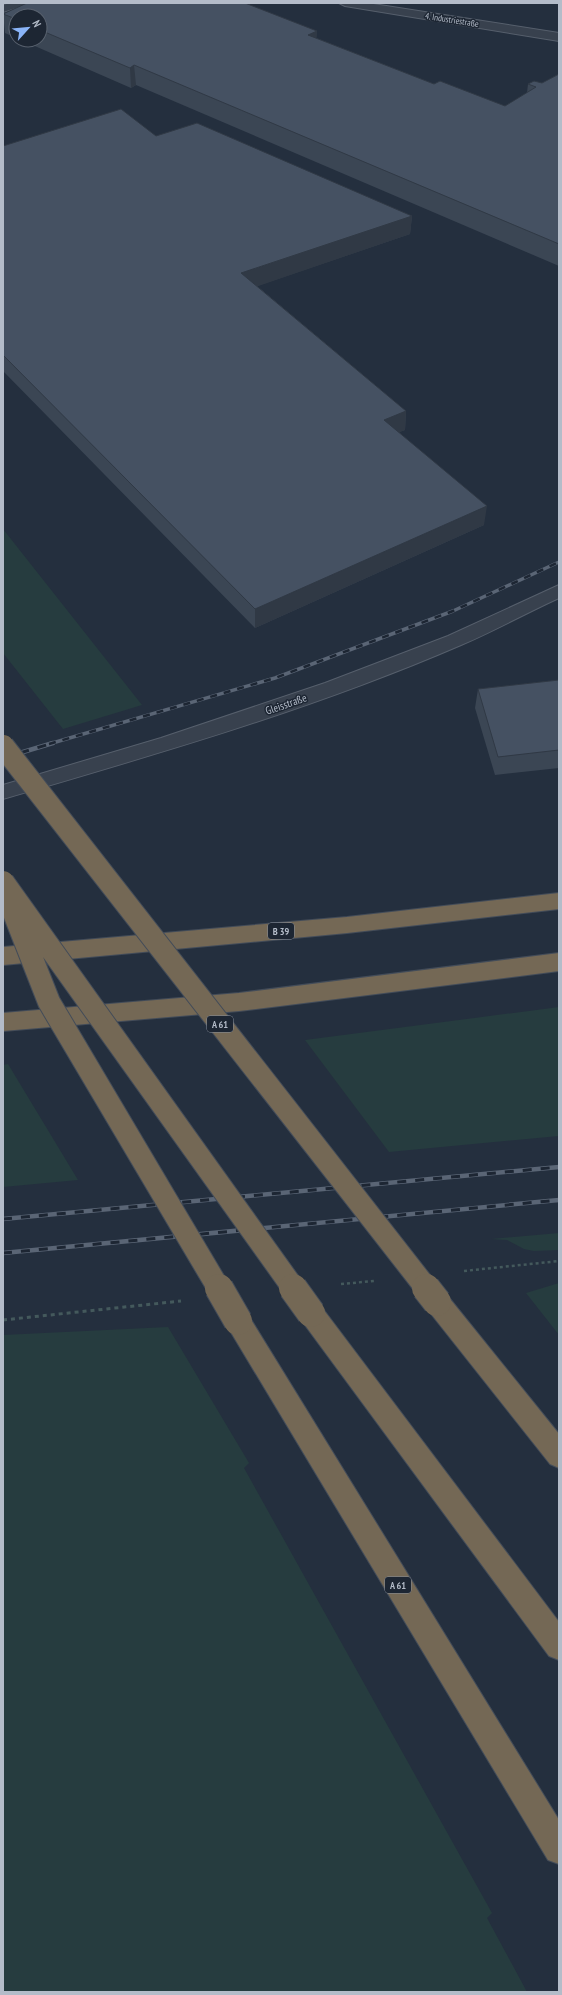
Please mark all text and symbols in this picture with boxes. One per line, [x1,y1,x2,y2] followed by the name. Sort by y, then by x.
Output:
[8,8,48,48] north arrow
[424,10,480,29] street label: 4. Industriestraße
[29,18,45,29] text: N
[264,690,309,718] street label: Gleisstraße
[268,923,294,939] road number: B 39
[207,1016,233,1032] road number: A 61
[385,1577,411,1593] road number: A 61

